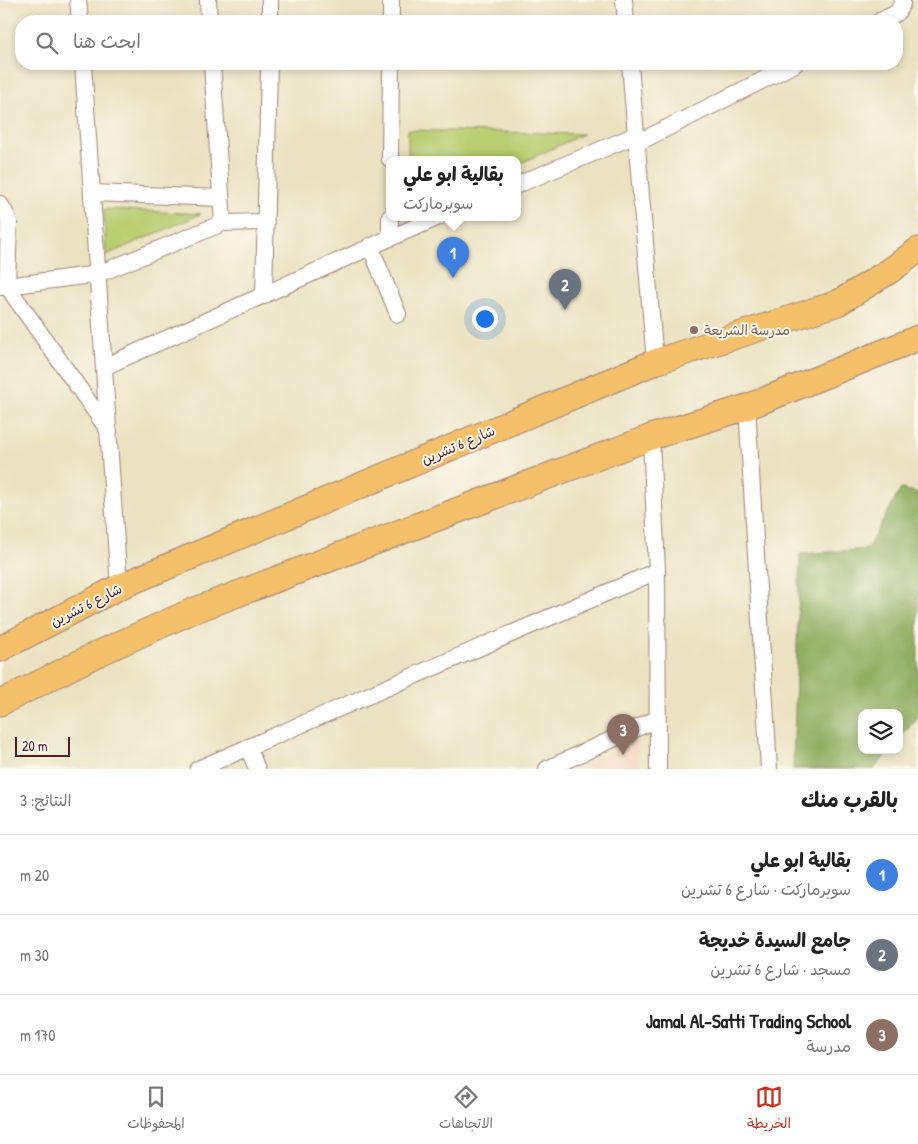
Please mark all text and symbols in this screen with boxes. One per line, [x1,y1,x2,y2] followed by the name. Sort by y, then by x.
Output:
[15,15,903,70] search box
[73,28,141,54] text: ابحث هنا
[33,29,61,57] icon: search
[386,156,521,221] popup
[403,161,504,187] text: بقالية ابو علي
[403,192,473,214] text: سوبرماركت
[437,237,469,278] pin: 1
[549,269,581,310] pin: 2
[472,306,498,332] your location
[704,320,790,339] place label: مدرسة الشريعة
[688,324,700,336] marker: مدرسة الشريعة
[418,421,498,469] street label: شارع 6 تشرين
[47,578,125,632] street label: شارع 6 تشرين
[858,709,903,754] map controls
[858,709,903,754] button: layers
[607,714,639,755] pin: 3
[15,734,70,757] scale bar
[22,736,48,755] text: 20 m
[801,785,898,814] text: بالقرب منك
[20,789,71,811] text: النتائج: 3
[750,847,851,873] text: بقالية ابو علي
[20,864,49,886] text: 20 m
[879,864,885,886] text: 1
[681,878,851,900] text: سوبرماركت · شارع 6 تشرين
[699,927,851,953] text: جامع السيدة خديجة
[20,944,49,966] text: 30 m
[878,944,886,966] text: 2
[710,958,851,980] text: مسجد · شارع 6 تشرين
[646,1008,851,1034] text: Jamal Al-Satti Trading School
[20,1024,55,1046] text: 170 m
[878,1024,886,1046] text: 3
[806,1035,851,1057] text: مدرسة
[127,1083,185,1136] tab: المحفوظات
[439,1083,493,1136] tab: الاتجاهات
[747,1083,791,1136] tab: الخريطة

